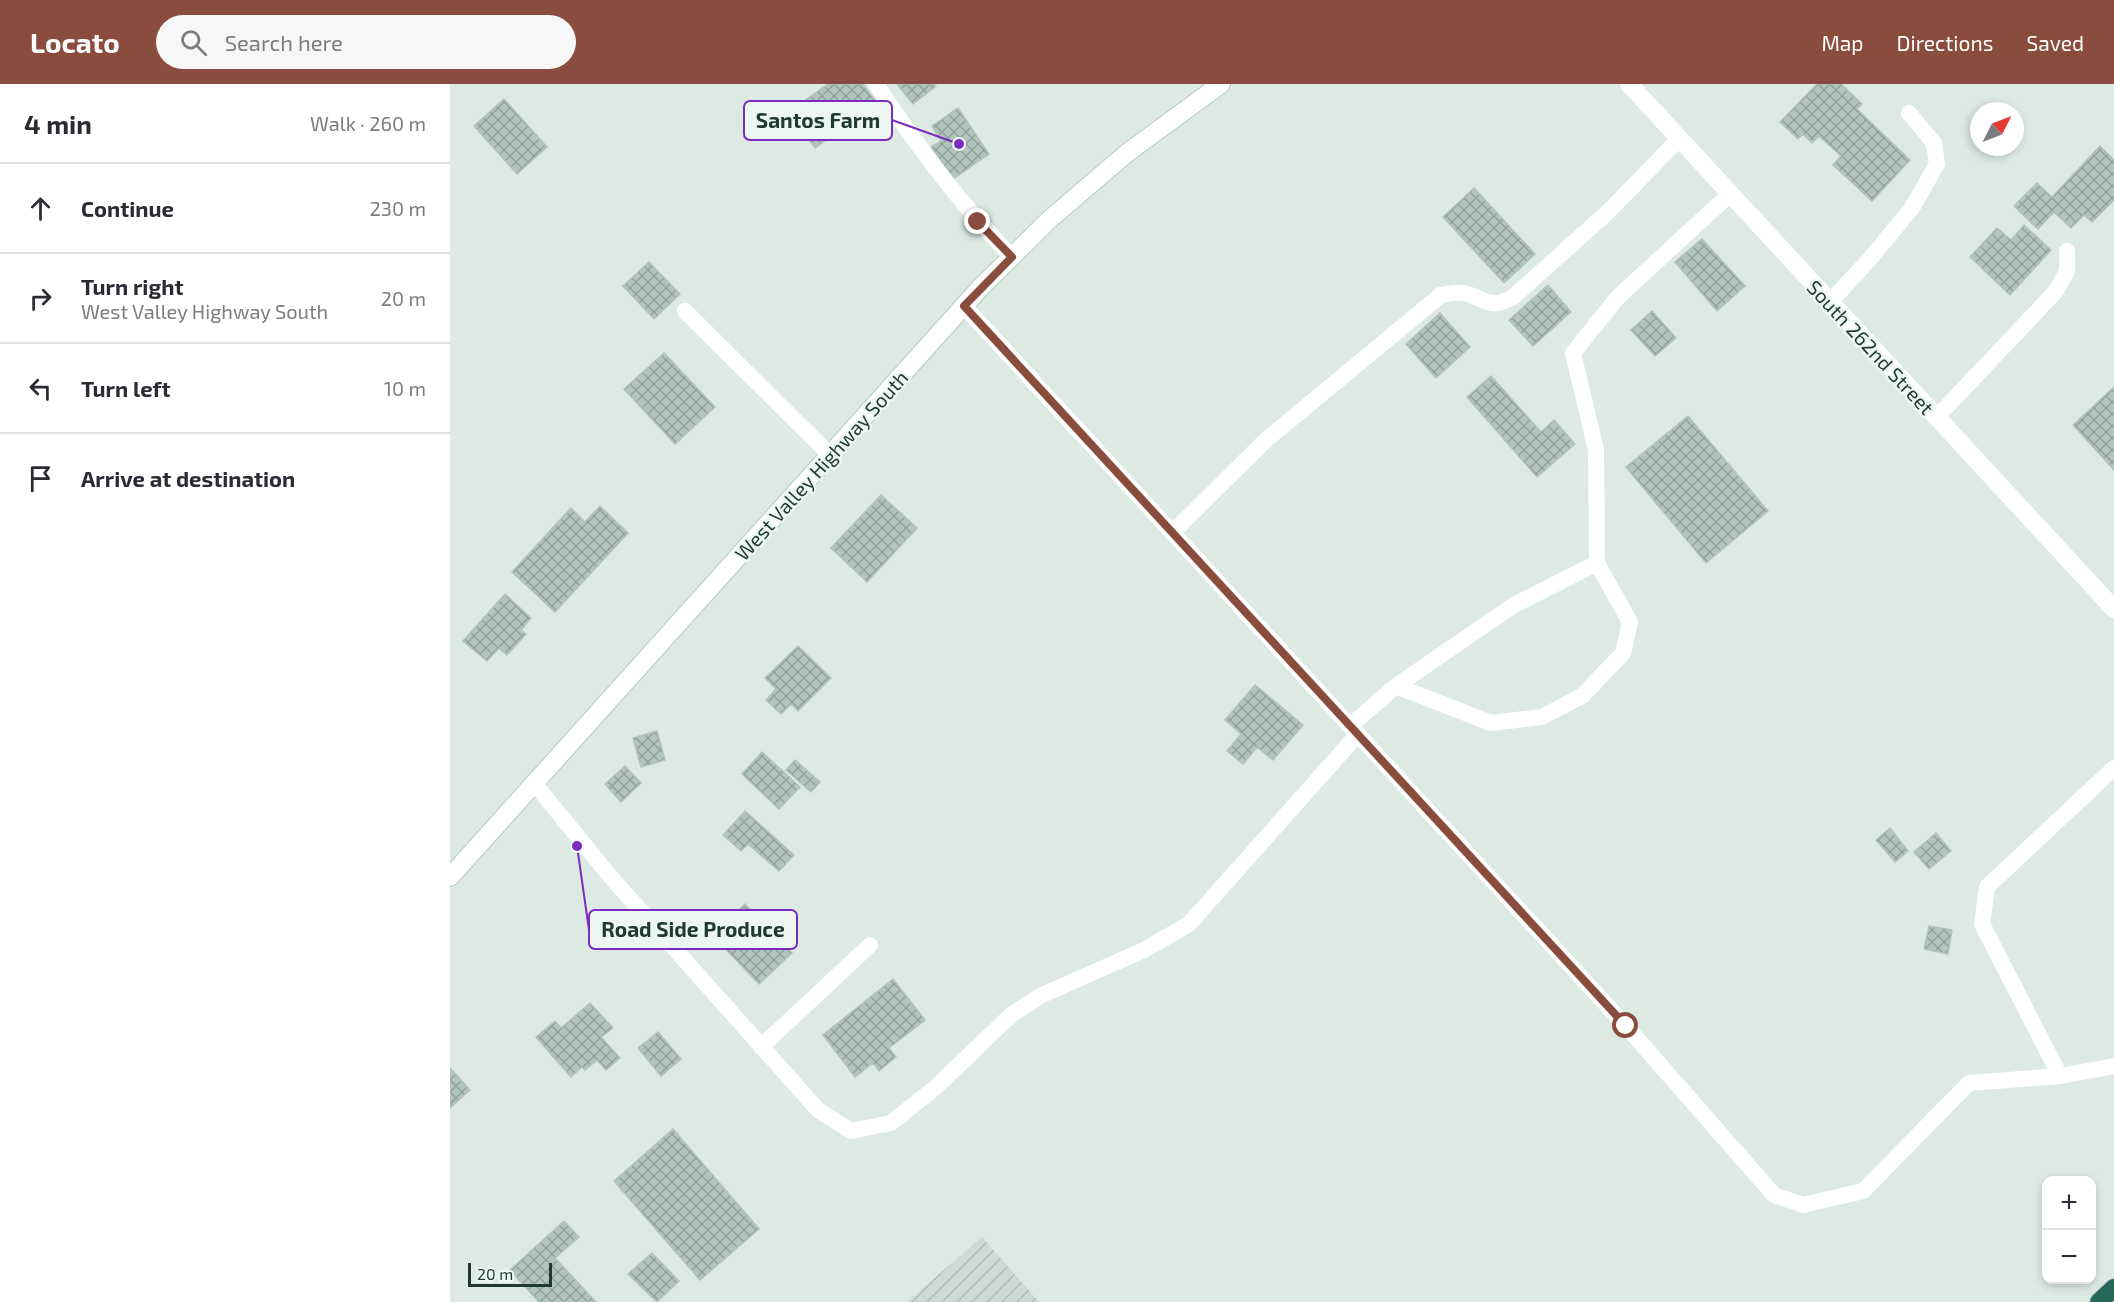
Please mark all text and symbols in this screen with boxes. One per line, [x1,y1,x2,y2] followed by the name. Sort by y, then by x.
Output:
[156,15,576,69] search box
[30,25,120,59] text: Locato
[177,26,210,59] icon: search
[225,29,343,55] text: Search here
[1821,30,1864,55] text: Map
[1897,30,1993,55] text: Directions
[2026,30,2084,55] text: Saved
[744,101,892,140] callout: Santos Farm
[1970,102,2024,156] north arrow
[756,107,880,132] text: Santos Farm
[24,108,92,139] text: 4 min
[310,111,426,135] text: Walk · 260 m
[24,192,57,225] icon: ahead
[81,195,174,221] text: Continue
[370,196,426,220] text: 230 m
[964,208,990,234] route end
[81,273,183,299] text: Turn right
[1803,275,1940,419] street label: South 262nd Street
[24,282,57,315] icon: right
[381,286,426,310] text: 20 m
[81,299,328,323] text: West Valley Highway South
[729,365,913,565] street label: West Valley Highway South
[24,372,57,405] icon: left
[81,375,170,401] text: Turn left
[384,376,426,400] text: 10 m
[24,462,57,495] icon: arrive
[81,465,295,491] text: Arrive at destination
[589,910,797,949] callout: Road Side Produce
[601,916,785,941] text: Road Side Produce
[1612,1012,1638,1038] route start
[2042,1176,2096,1284] map controls
[2042,1176,2096,1230] button: +
[2042,1230,2096,1284] button: −
[468,1260,552,1288] scale bar
[477,1264,513,1283] text: 20 m

